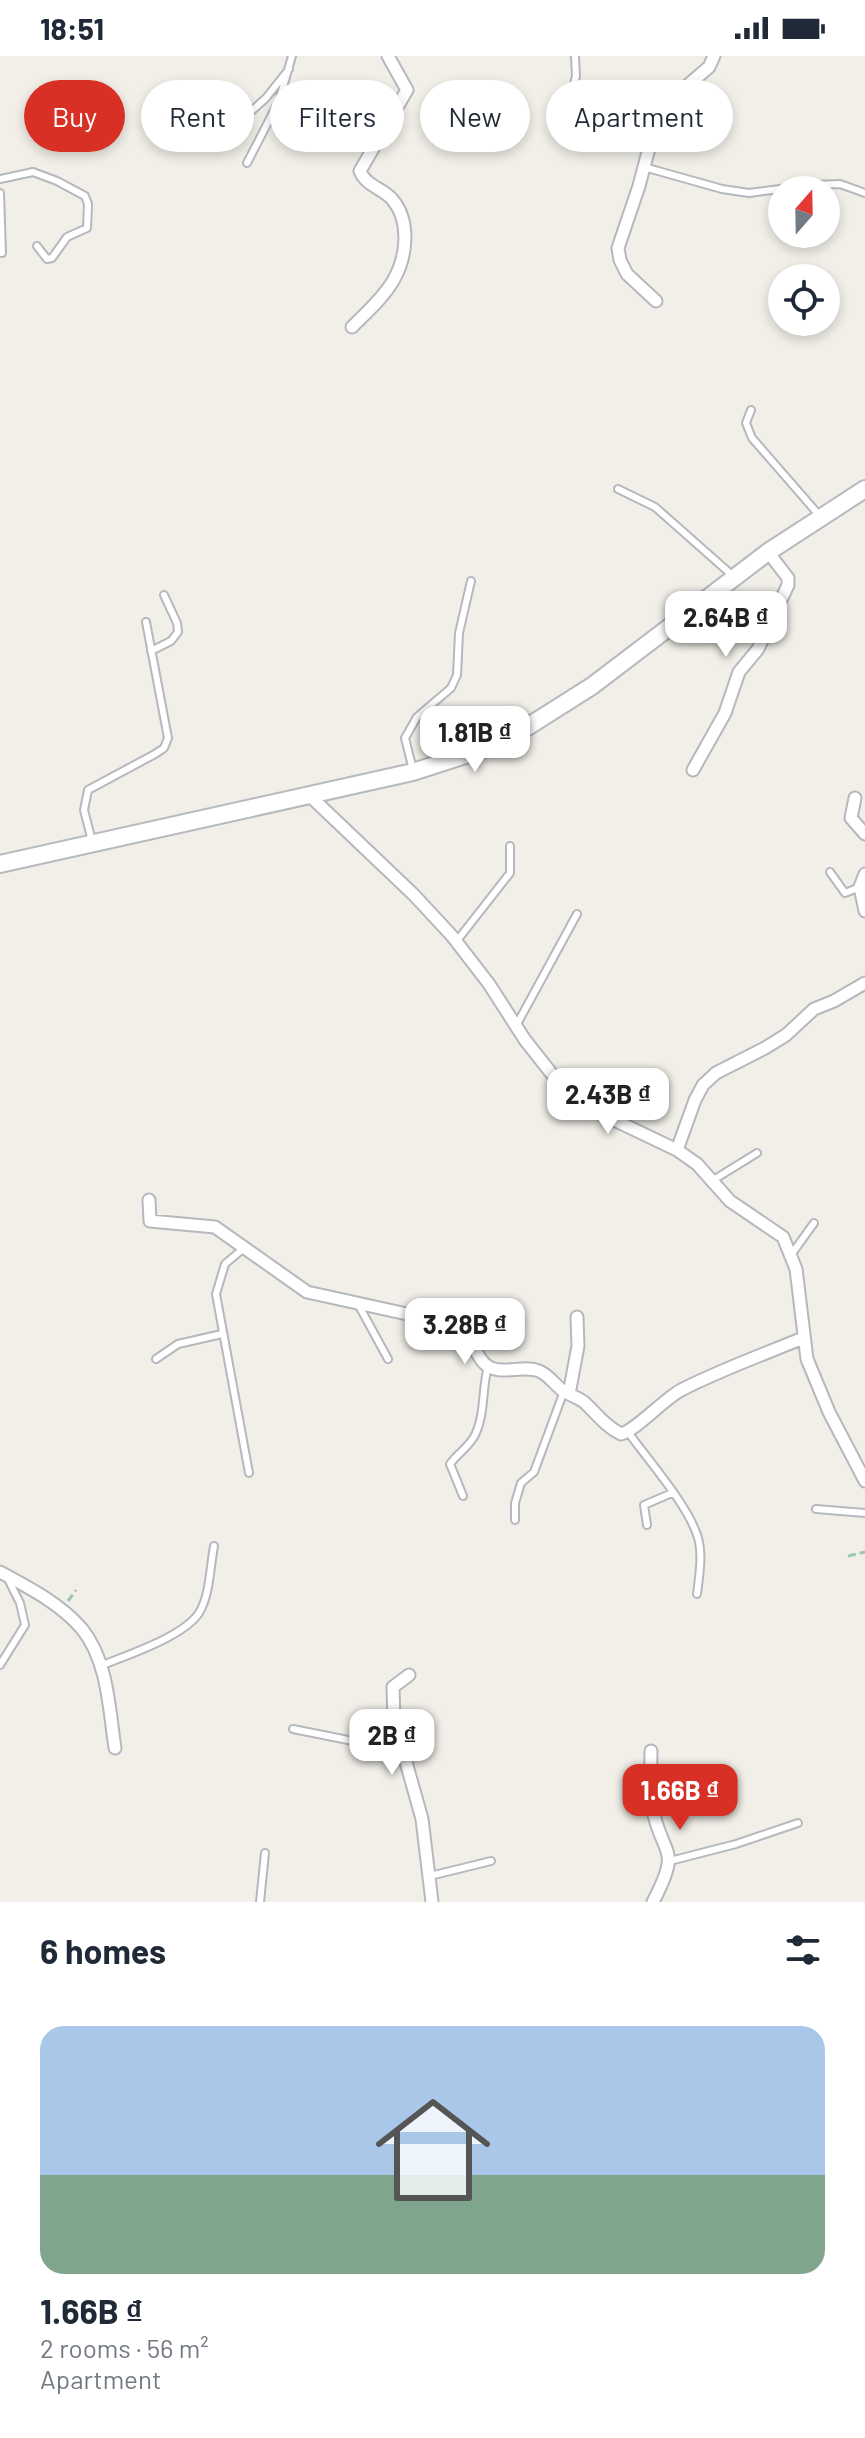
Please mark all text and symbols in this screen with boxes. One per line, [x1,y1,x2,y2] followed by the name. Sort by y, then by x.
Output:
[40,10,104,46] text: 18:51
[24,80,125,152] chip: Buy
[141,80,254,152] chip: Rent
[270,80,404,152] chip: Filters
[420,80,530,152] chip: New
[546,80,733,152] chip: Apartment
[768,176,840,248] north arrow
[768,176,840,336] map controls
[768,264,840,336] button: locate
[652,591,800,659] pin: 2.64B ₫
[683,601,769,632] text: 2.64B ₫
[401,706,549,774] pin: 1.81B ₫
[438,716,512,747] text: 1.81B ₫
[534,1068,682,1136] pin: 2.43B ₫
[565,1078,651,1109] text: 2.43B ₫
[391,1298,539,1366] pin: 3.28B ₫
[423,1308,507,1339] text: 3.28B ₫
[345,1709,439,1777] pin: 2B ₫
[367,1719,417,1750] text: 2B ₫
[606,1764,754,1832] pin: 1.66B ₫
[641,1774,719,1805] text: 1.66B ₫
[781,1928,825,1972] icon: filters
[40,1930,166,1971] text: 6 homes
[361,2078,505,2222] icon: home
[40,2290,143,2331] text: 1.66B ₫
[40,2332,209,2363] text: 2 rooms · 56 m²
[40,2363,161,2394] text: Apartment

